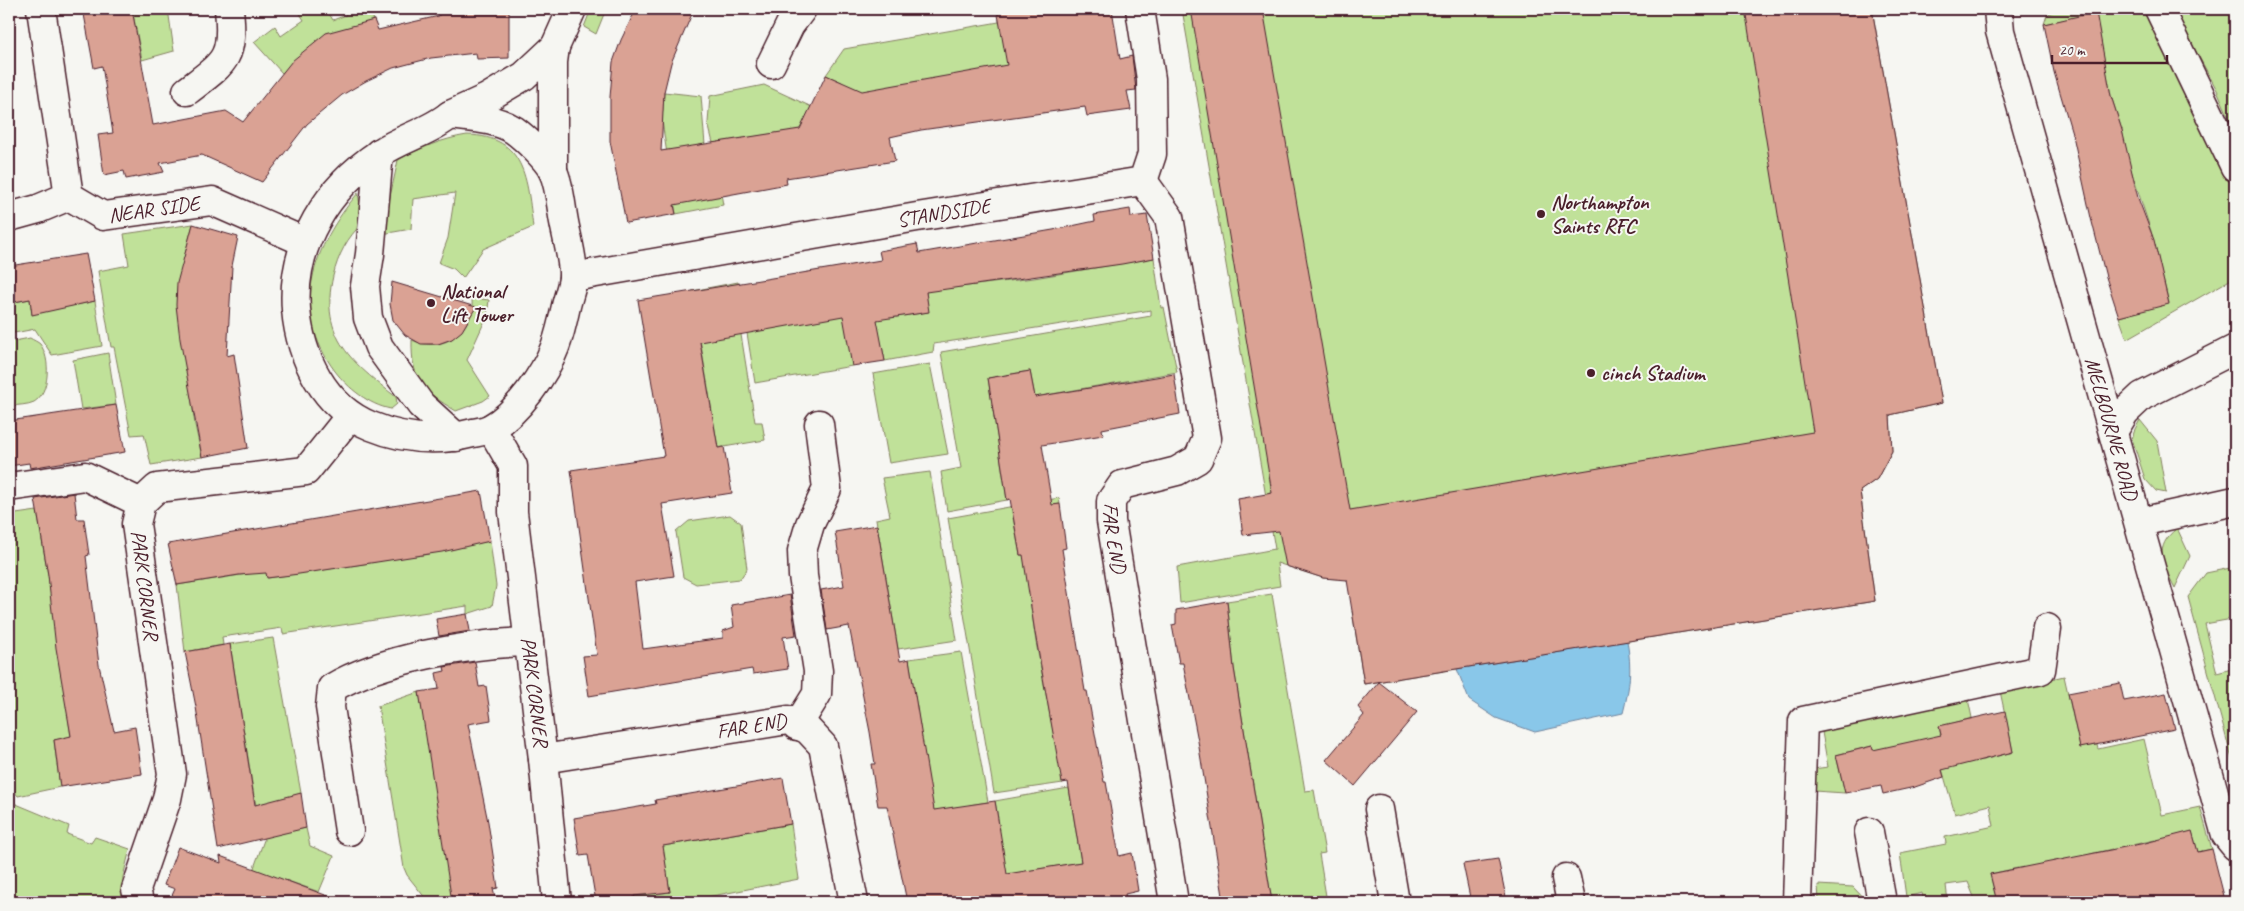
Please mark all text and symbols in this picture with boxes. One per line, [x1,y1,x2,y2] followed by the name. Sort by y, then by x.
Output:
[2052,32,2166,64] scale bar
[2059,41,2086,60] text: 20 m
[107,189,204,228] street label: NEAR SIDE
[1551,189,1650,239] place label: Northampton Saints RFC
[895,192,994,233] street label: STANDSIDE
[1535,208,1547,220] marker: Northampton Saints RFC
[441,278,515,328] place label: National Lift Tower
[425,297,437,309] marker: National Lift Tower
[2079,354,2145,505] street label: MELBOURNE ROAD
[1601,360,1706,386] place label: cinch Stadium
[1585,367,1597,379] marker: cinch Stadium
[1098,503,1133,576] street label: FAR END
[125,529,165,644] street label: PARK CORNER
[515,636,555,751] street label: PARK CORNER
[715,707,790,744] street label: FAR END

